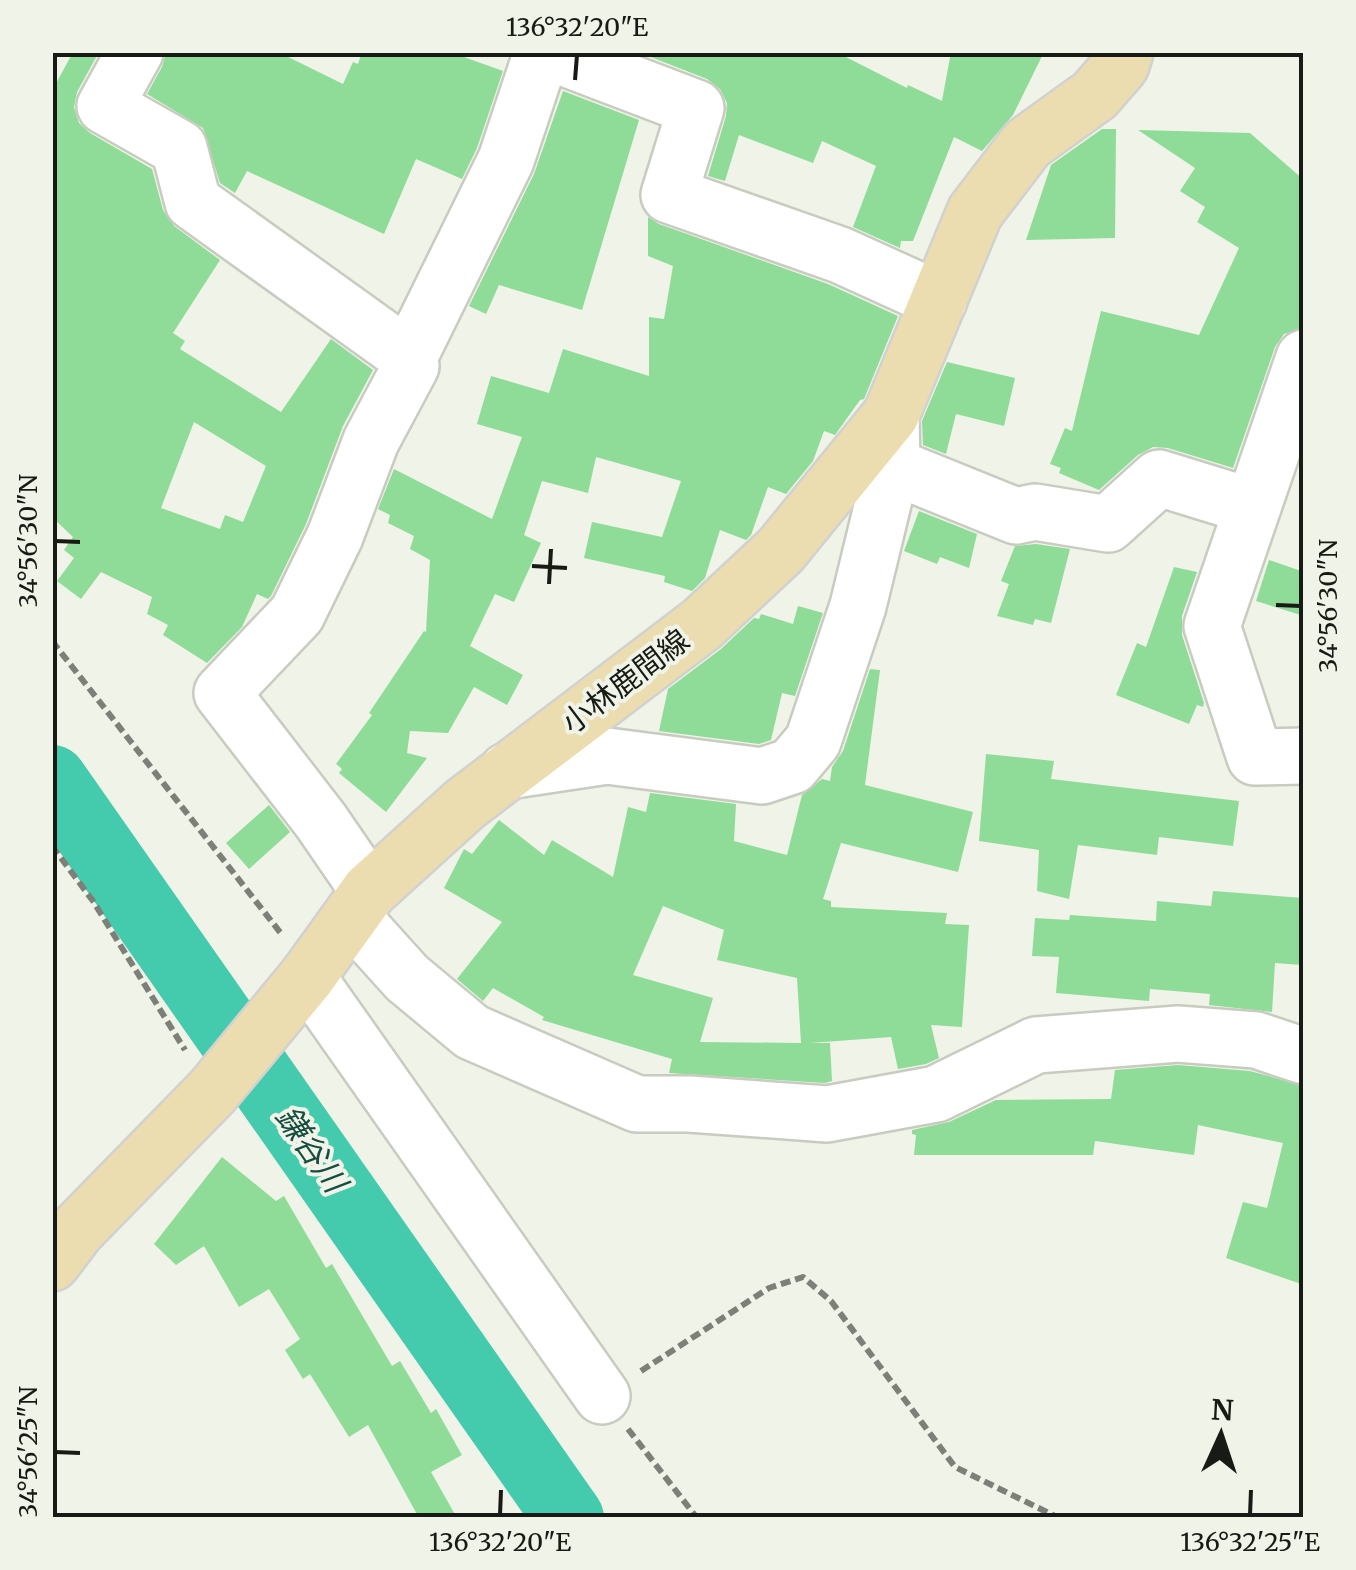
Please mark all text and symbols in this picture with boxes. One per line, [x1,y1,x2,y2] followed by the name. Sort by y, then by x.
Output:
[506,11,648,43] text: 136°32'20"E
[12,474,44,608] text: 34°56'30"N
[1312,539,1344,673] text: 34°56'30"N
[554,621,696,741] street label: 小林鹿間線
[267,1098,357,1202] water label: 鎌谷川
[1171,1385,1271,1485] north arrow
[12,1386,44,1518] text: 34°56'25"N
[1210,1391,1234,1429] text: N
[429,1526,571,1558] text: 136°32'20"E
[1180,1526,1320,1558] text: 136°32'25"E

